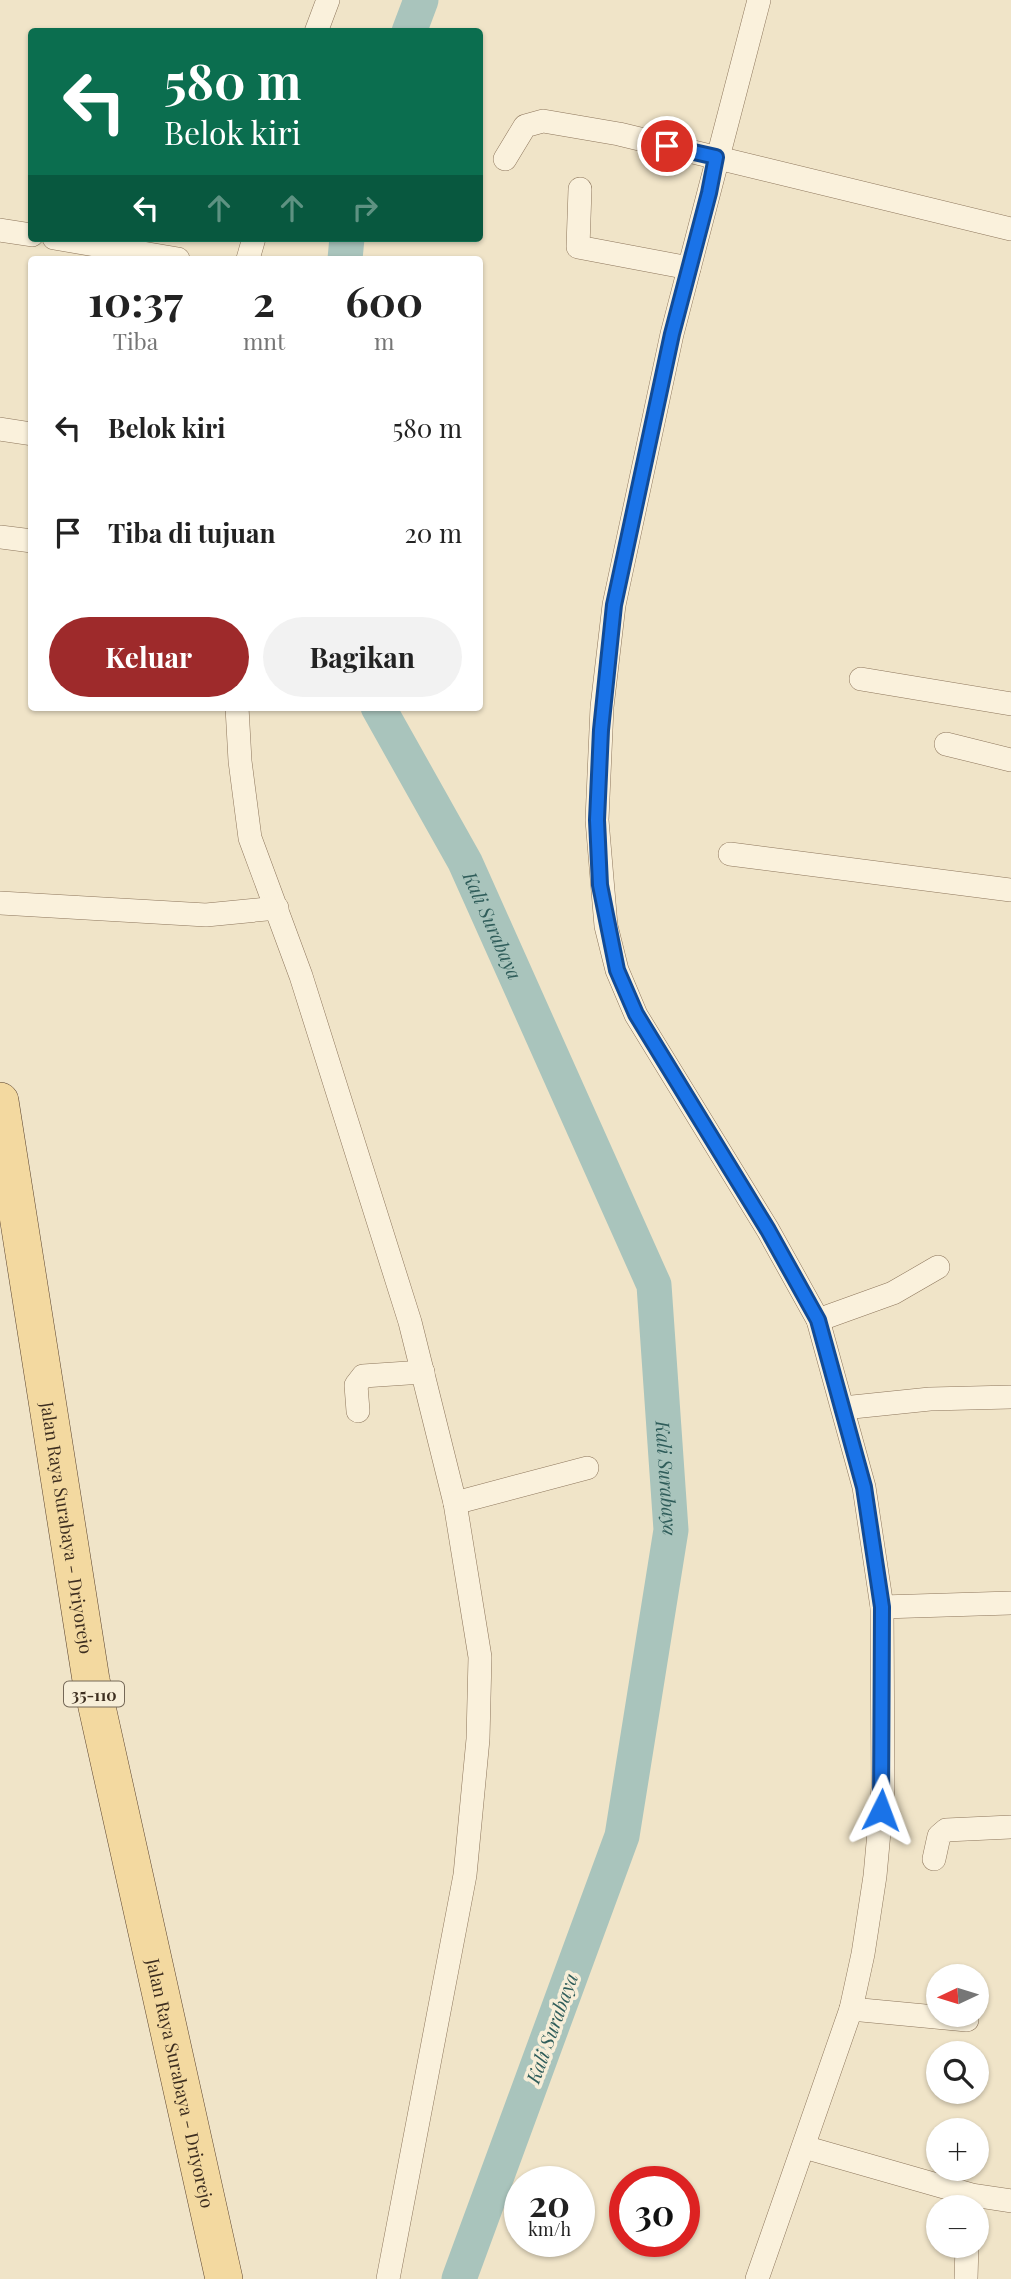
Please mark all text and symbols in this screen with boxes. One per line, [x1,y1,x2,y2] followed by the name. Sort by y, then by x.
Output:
[164,47,301,112] text: 580 m
[49,56,140,147] icon: left
[164,110,301,153] text: Belok kiri
[637,116,697,176] pin
[648,127,686,165] icon: arrive
[127,189,165,227] icon: left
[200,189,238,227] icon: ahead
[273,189,311,227] icon: ahead
[346,189,384,227] icon: right
[88,272,183,328] text: 10:37
[253,272,275,328] text: 2
[345,272,423,328] text: 600
[113,325,158,356] text: Tiba
[243,325,285,356] text: mnt
[374,325,394,356] text: m
[49,409,87,447] icon: left
[108,410,225,445] text: Belok kiri
[393,410,462,445] text: 580 m
[49,514,87,552] icon: arrive
[108,515,276,550] text: Tiba di tujuan
[404,515,462,550] text: 20 m
[49,617,249,697] button: Keluar
[263,617,462,697] button: Bagikan
[457,866,529,983] water label: Kali Surabaya
[35,1399,99,1656] street label: Jalan Raya Surabaya - Driyorejo
[650,1419,684,1538] water label: Kali Surabaya
[64,1682,124,1706] road number: 35-110
[844,1773,918,1847] position arrow
[141,1955,220,2210] street label: Jalan Raya Surabaya - Driyorejo
[926,1964,989,2026] north arrow
[926,1964,989,2258] map controls
[519,1969,583,2088] water label: Kali Surabaya
[926,2041,989,2104] button: search
[926,2118,989,2181] button: +
[609,2166,700,2257] speed limit sign: 30
[529,2179,570,2226] text: 20
[926,2195,989,2258] button: −
[528,2217,571,2241] text: km/h

